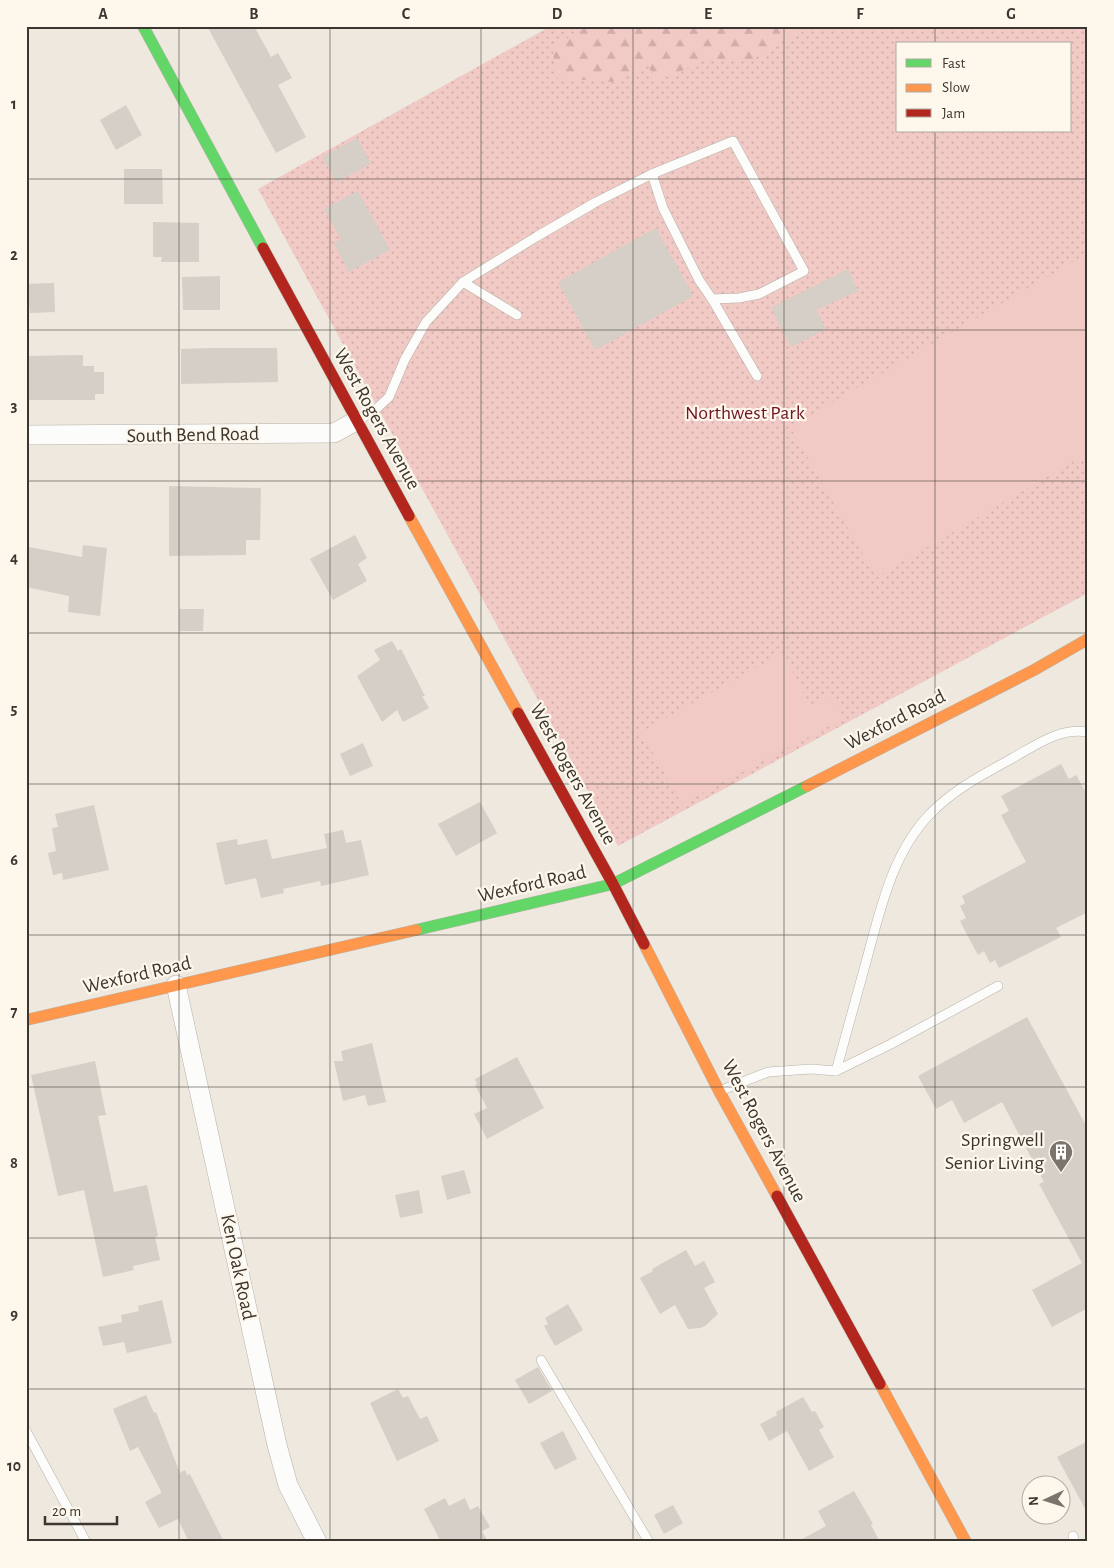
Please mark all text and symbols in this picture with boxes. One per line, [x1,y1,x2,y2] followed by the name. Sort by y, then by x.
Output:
[98,6,108,22] text: A
[249,6,259,22] text: B
[402,6,411,22] text: C
[552,6,563,22] text: D
[704,6,712,22] text: E
[856,6,864,22] text: F
[1006,6,1016,22] text: G
[896,42,1072,132] legend
[942,56,966,71] text: Fast
[942,80,970,95] text: Slow
[11,96,17,112] text: 1
[942,106,965,121] text: Jam
[10,247,18,263] text: 2
[330,345,424,493] street label: West Rogers Avenue
[11,398,18,414] text: 3
[685,403,805,423] park label: Northwest Park
[126,424,260,446] street label: South Bend Road
[10,550,18,566] text: 4
[841,686,949,754] street label: Wexford Road
[526,700,620,848] street label: West Rogers Avenue
[11,701,18,717] text: 5
[10,852,18,868] text: 6
[476,862,588,906] street label: Wexford Road
[81,953,193,997] street label: Wexford Road
[11,1004,18,1020] text: 7
[718,1057,810,1205] street label: West Rogers Avenue
[945,1130,1044,1173] place label: Springwell Senior Living
[1048,1139,1074,1173] building icon: Springwell Senior Living
[10,1155,18,1171] text: 8
[217,1212,259,1322] street label: Ken Oak Road
[10,1306,18,1322] text: 9
[7,1458,21,1474] text: 10
[1022,1476,1072,1526] north arrow
[45,1493,118,1525] scale bar
[1027,1495,1041,1506] text: N
[52,1504,81,1519] text: 20 m

